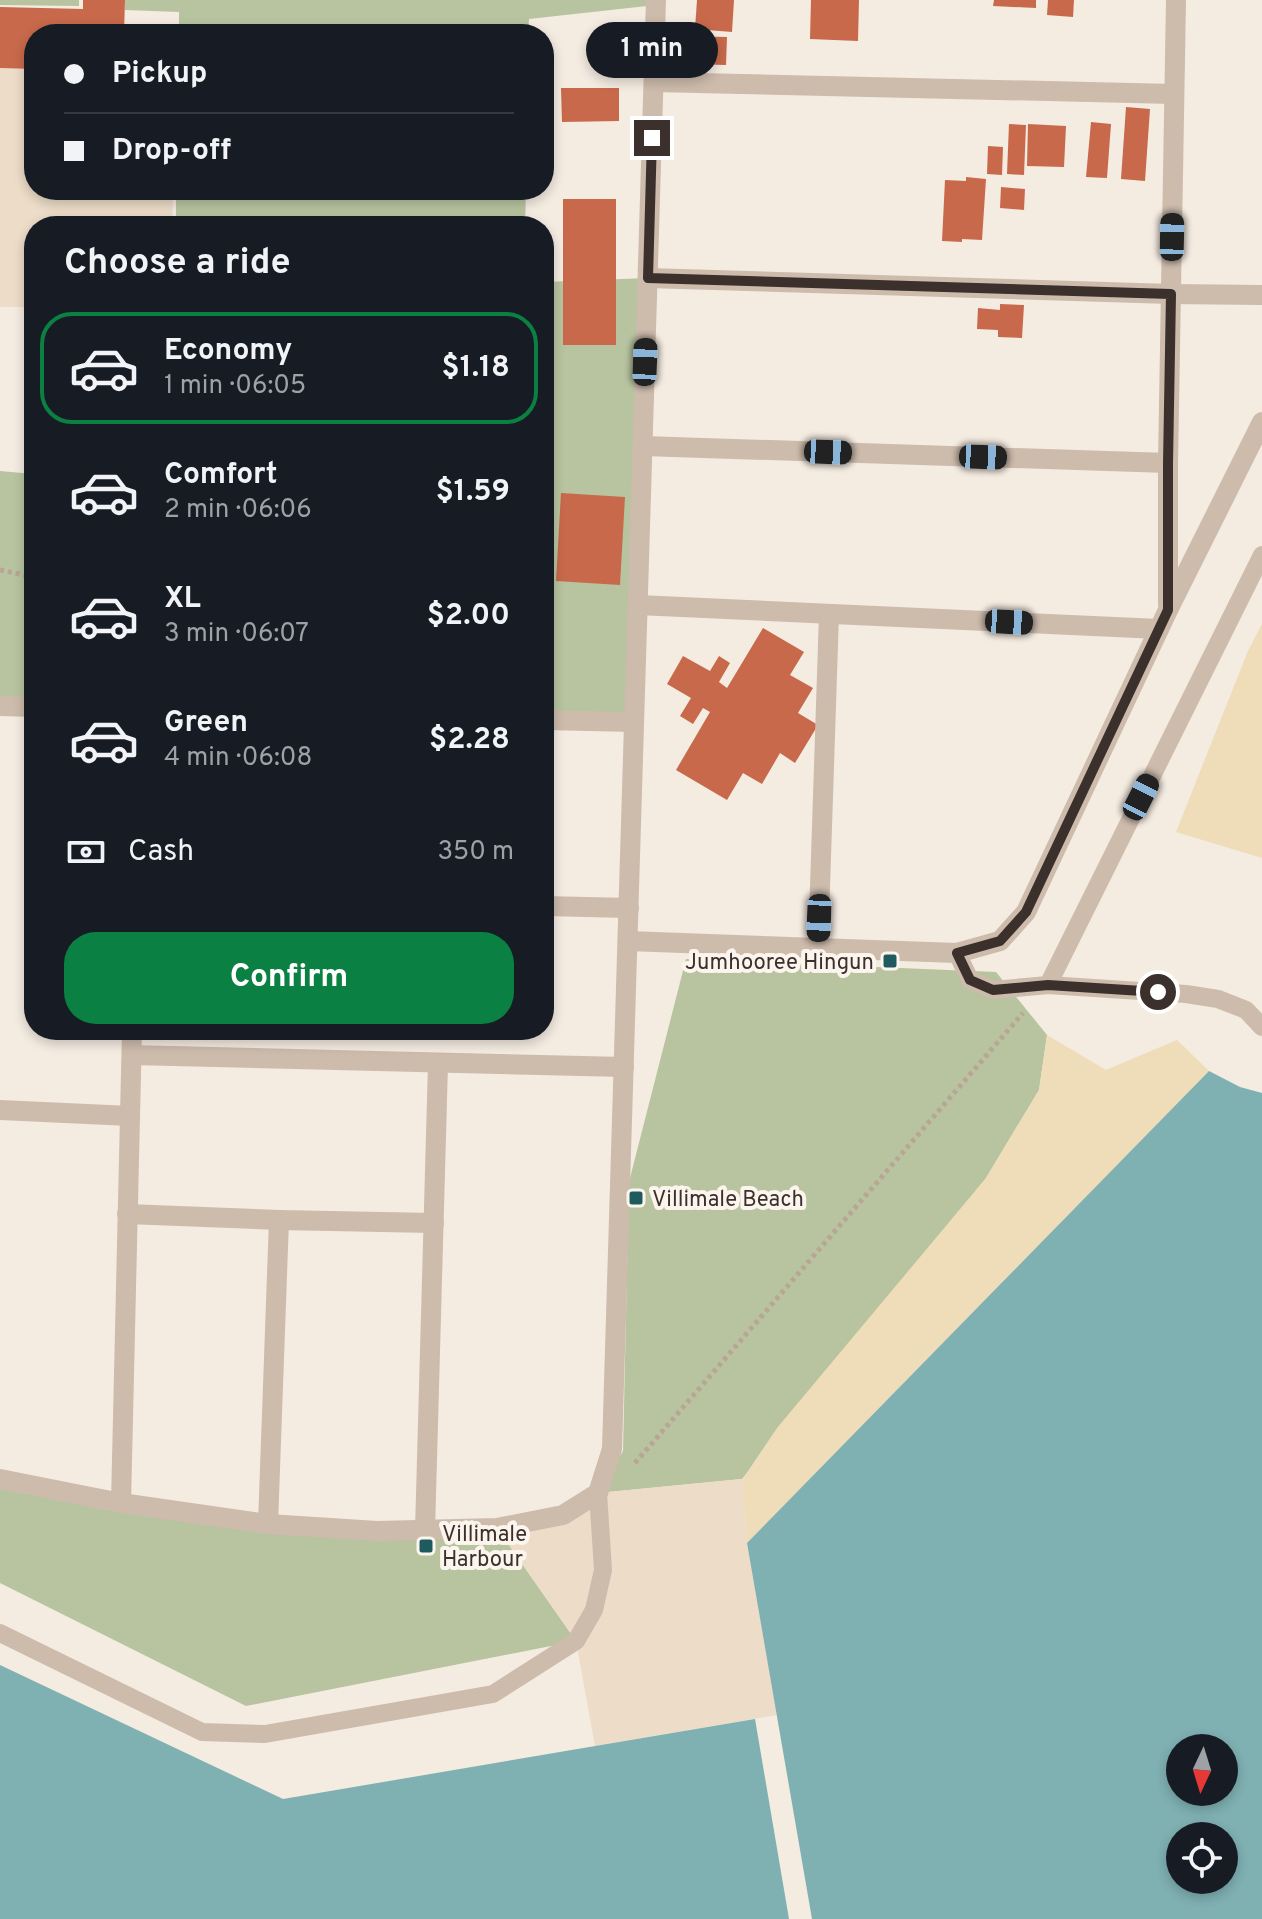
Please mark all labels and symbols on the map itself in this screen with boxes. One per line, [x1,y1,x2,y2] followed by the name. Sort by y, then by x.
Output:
[586,22,718,78] callout: 1 min
[634,120,670,156] route end
[1160,213,1184,261] car
[632,338,658,386] car
[804,439,852,465] car
[959,444,1007,470] car
[984,609,1034,635] car
[1119,770,1163,824] car
[806,894,832,942] car
[685,950,874,977] place label: Jumhooree Hingun
[881,952,899,970] marker: Jumhooree Hingun
[1140,974,1176,1010] route start
[652,1187,804,1214] place label: Villimale Beach
[627,1189,645,1207] marker: Villimale Beach
[442,1522,527,1574] place label: Villimale Harbour
[417,1537,435,1555] marker: Villimale Harbour
[1166,1734,1238,1806] north arrow

